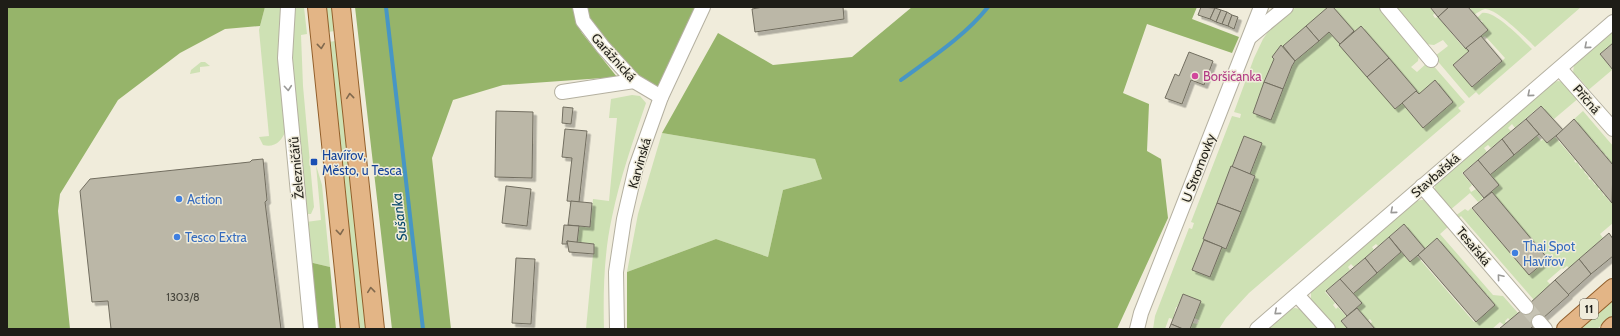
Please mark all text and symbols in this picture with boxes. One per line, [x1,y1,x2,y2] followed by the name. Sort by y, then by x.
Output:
[588,30,640,85] street label: Garážnická
[1584,41,1591,48] one-way arrow
[316,43,325,49] one-way arrow
[1203,68,1262,84] place label: Boršičanka
[1190,71,1200,81] marker: Boršičanka
[1570,81,1605,118] street label: Příčná
[283,85,292,91] one-way arrow
[1528,89,1535,96] one-way arrow
[346,93,355,99] one-way arrow
[1178,131,1219,205] street label: U Stromovky
[624,135,654,190] street label: Karvinská
[284,136,307,200] street label: Železničářů
[322,147,402,178] place label: Havířov, Město, u Tesca
[1407,149,1463,200] street label: Stavbařská
[309,157,319,167] marker: Havířov, Město, u Tesca
[187,191,222,207] place label: Action
[387,192,411,242] water label: Sušanka
[174,194,184,204] marker: Action
[1390,207,1398,214] one-way arrow
[1453,223,1495,269] street label: Tesařská
[185,229,248,245] place label: Tesco Extra
[335,229,344,235] one-way arrow
[172,232,182,242] marker: Tesco Extra
[1523,238,1576,269] place label: Thai Spot Havířov
[1510,248,1520,258] marker: Thai Spot Havířov
[1498,274,1505,282] one-way arrow
[366,287,375,293] one-way arrow
[166,290,200,304] house number: 1303/8
[1580,299,1598,319] road number: 11
[1275,308,1282,315] one-way arrow

